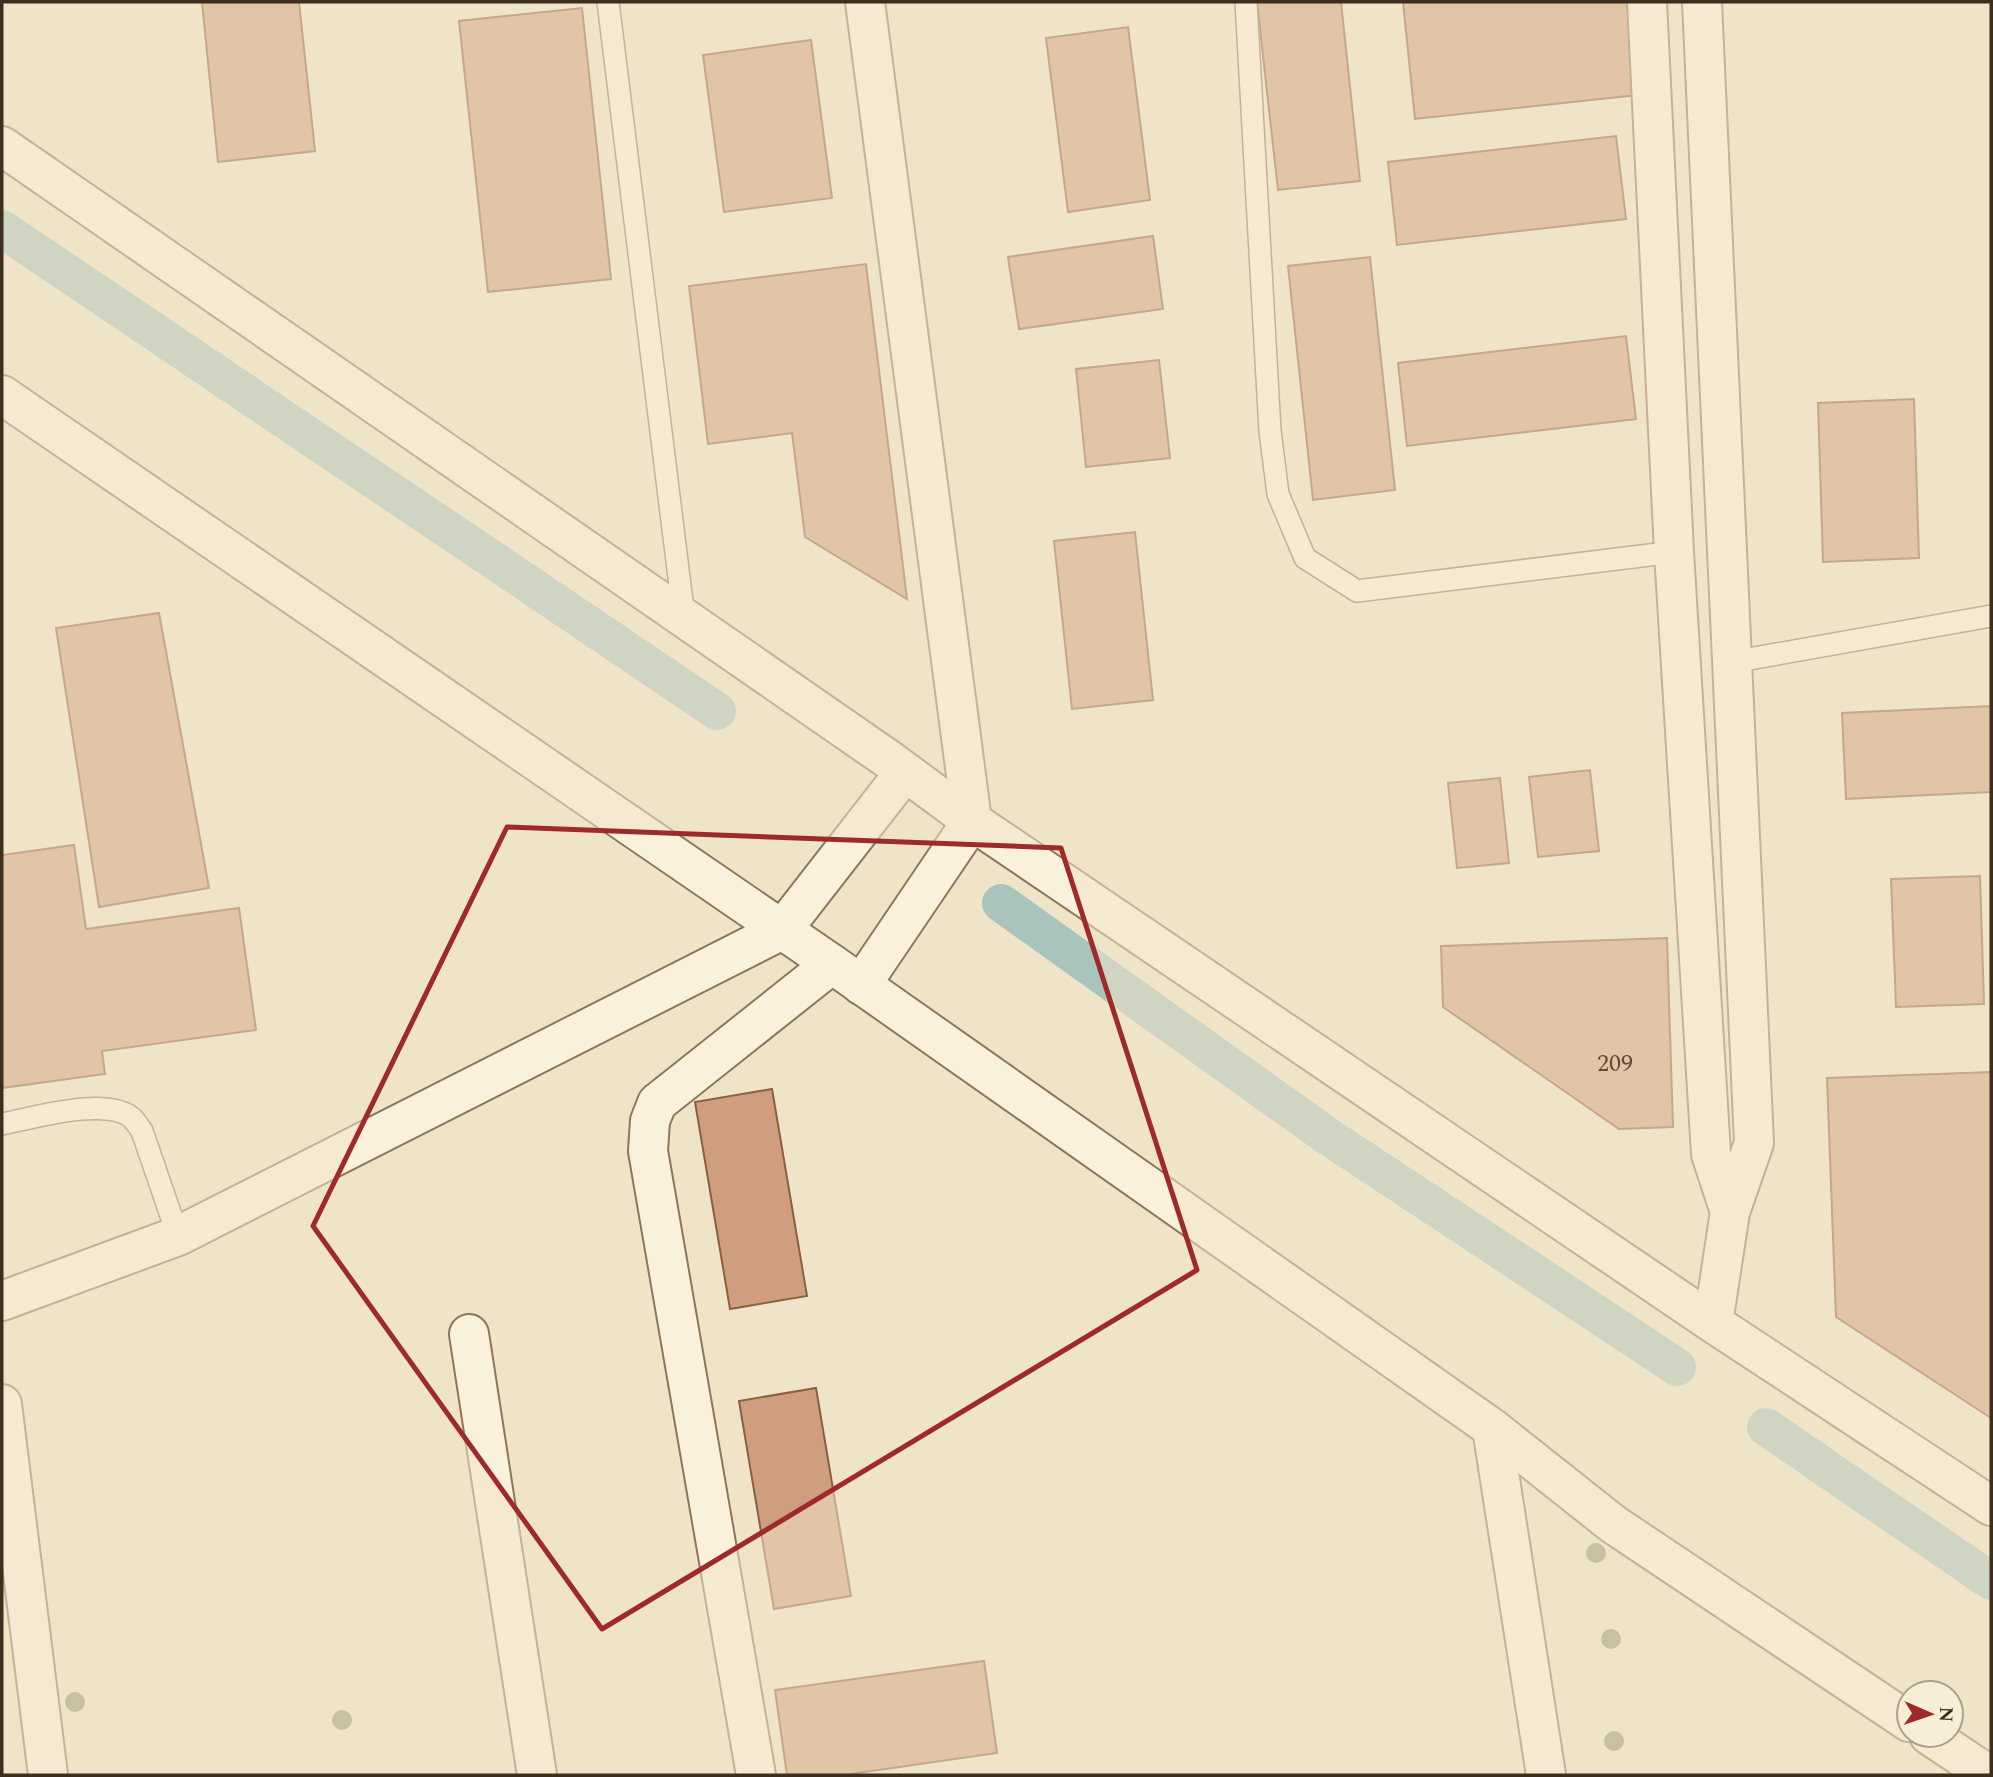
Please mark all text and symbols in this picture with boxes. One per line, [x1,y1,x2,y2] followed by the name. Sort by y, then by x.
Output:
[1597,1046,1633,1082] house number: 209
[1895,1679,1965,1749] north arrow
[1931,1706,1960,1723] text: N

